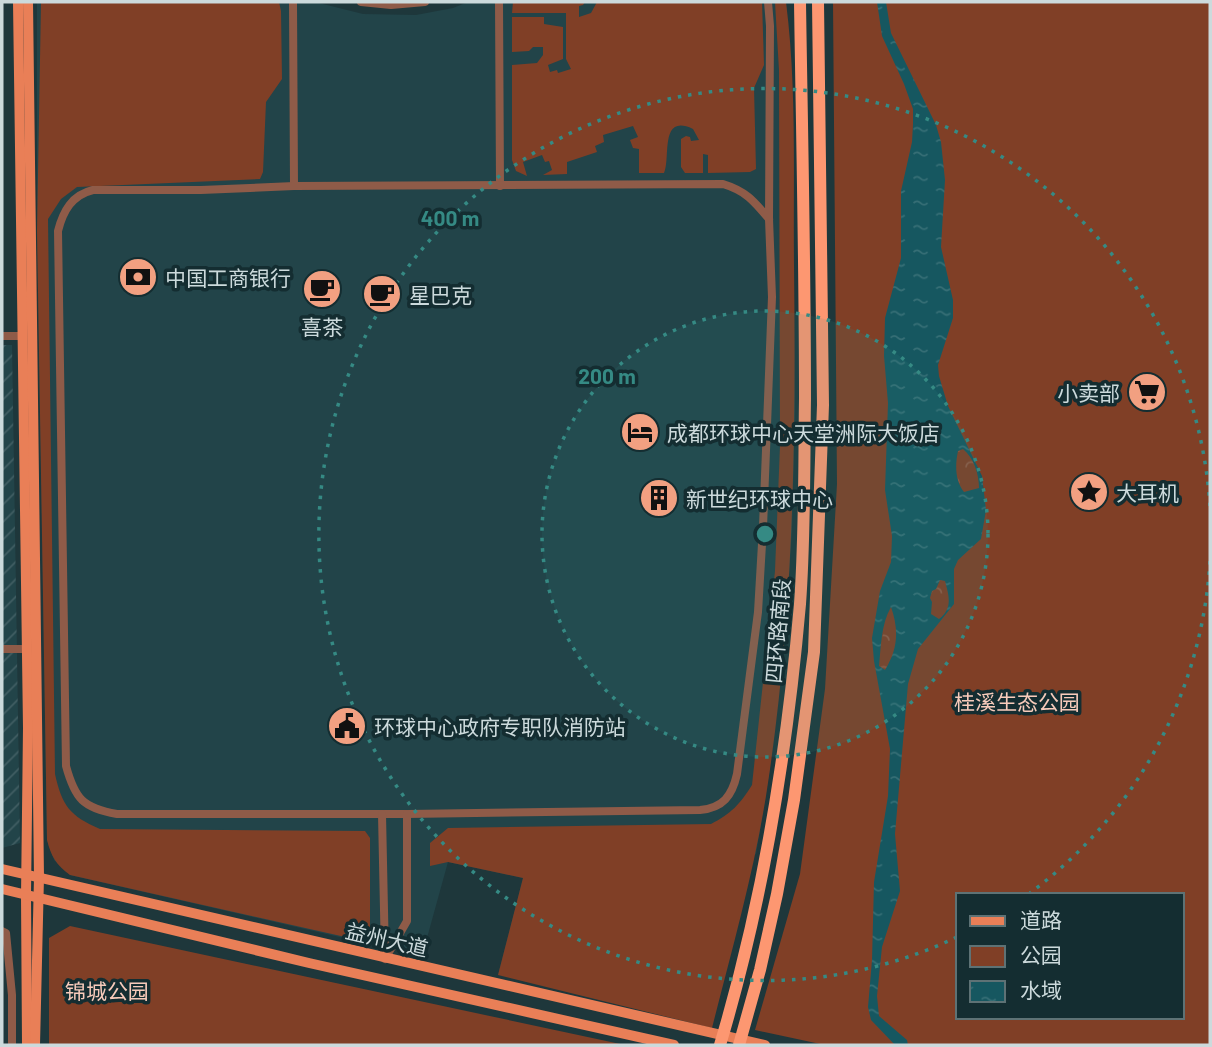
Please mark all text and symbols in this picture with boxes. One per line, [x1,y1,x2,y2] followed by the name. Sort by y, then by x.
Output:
[421,205,479,230] text: 400 m
[117,256,159,298] bank icon: 中国工商银行
[165,265,291,290] place label: 中国工商银行
[301,268,343,310] cafe icon: 喜茶
[361,273,403,315] cafe icon: 星巴克
[409,282,472,307] place label: 星巴克
[301,314,343,339] place label: 喜茶
[578,363,636,388] text: 200 m
[1126,371,1168,413] supermarket icon: 小卖部
[1057,380,1120,405] place label: 小卖部
[619,411,661,453] hotel icon: 成都环球中心天堂洲际大饭店
[667,420,940,445] place label: 成都环球中心天堂洲际大饭店
[1068,471,1110,513] place icon: 大耳机
[638,477,680,519] building icon: 新世纪环球中心
[1116,480,1179,505] place label: 大耳机
[686,486,833,511] place label: 新世纪环球中心
[753,522,777,546] centre of rings
[760,578,794,684] street label: 四环路南段
[954,689,1080,714] park label: 桂溪生态公园
[326,705,368,747] public building icon: 环球中心政府专职队消防站
[374,714,626,739] place label: 环球中心政府专职队消防站
[956,893,1184,1019] legend
[1020,907,1062,932] text: 道路
[343,917,431,961] street label: 益州大道
[1020,942,1062,967] text: 公园
[1020,977,1062,1002] text: 水域
[65,978,149,1003] park label: 锦城公园

